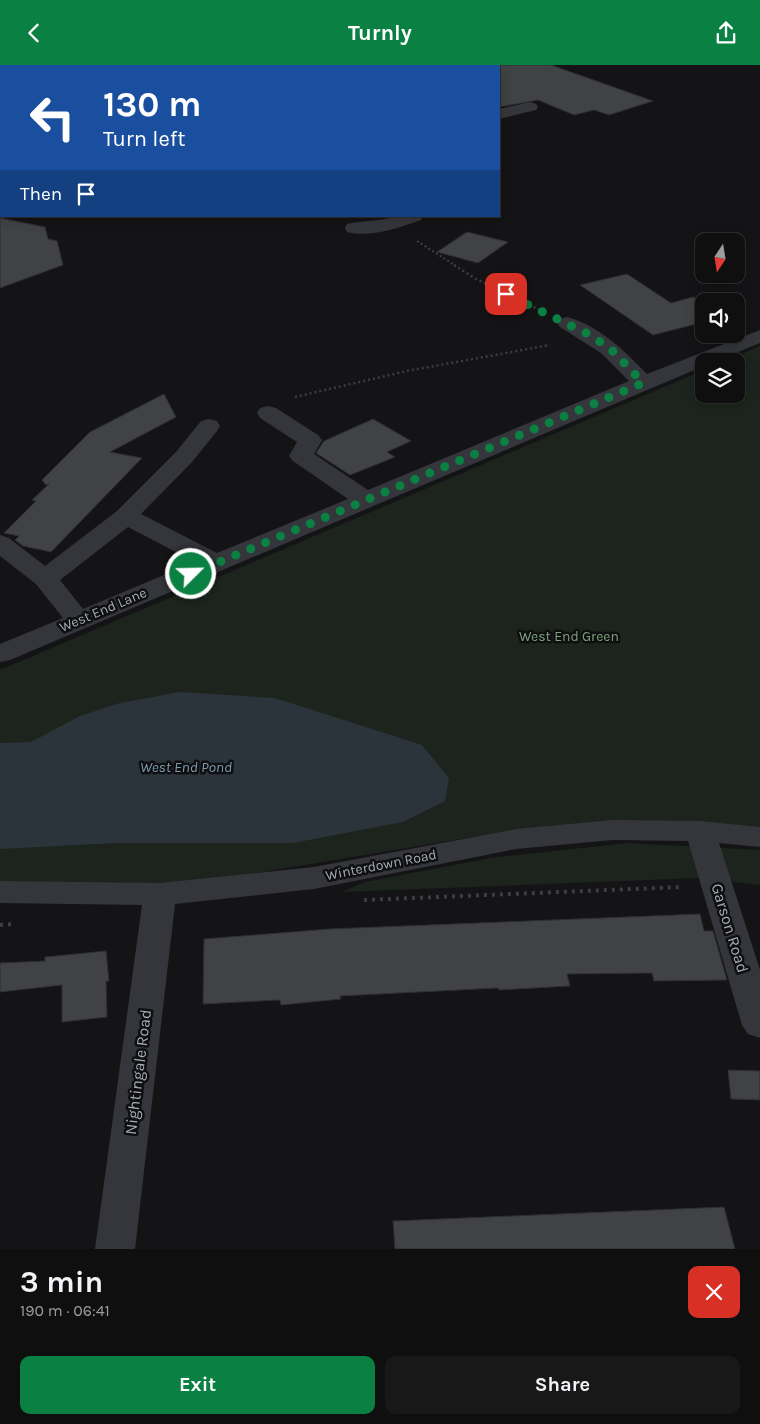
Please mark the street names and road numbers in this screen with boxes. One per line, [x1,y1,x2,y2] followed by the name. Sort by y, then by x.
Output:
[57,584,149,636] street label: West End Lane
[324,846,438,884] street label: Winterdown Road
[707,881,753,975] street label: Garson Road
[121,1008,155,1136] street label: Nightingale Road

